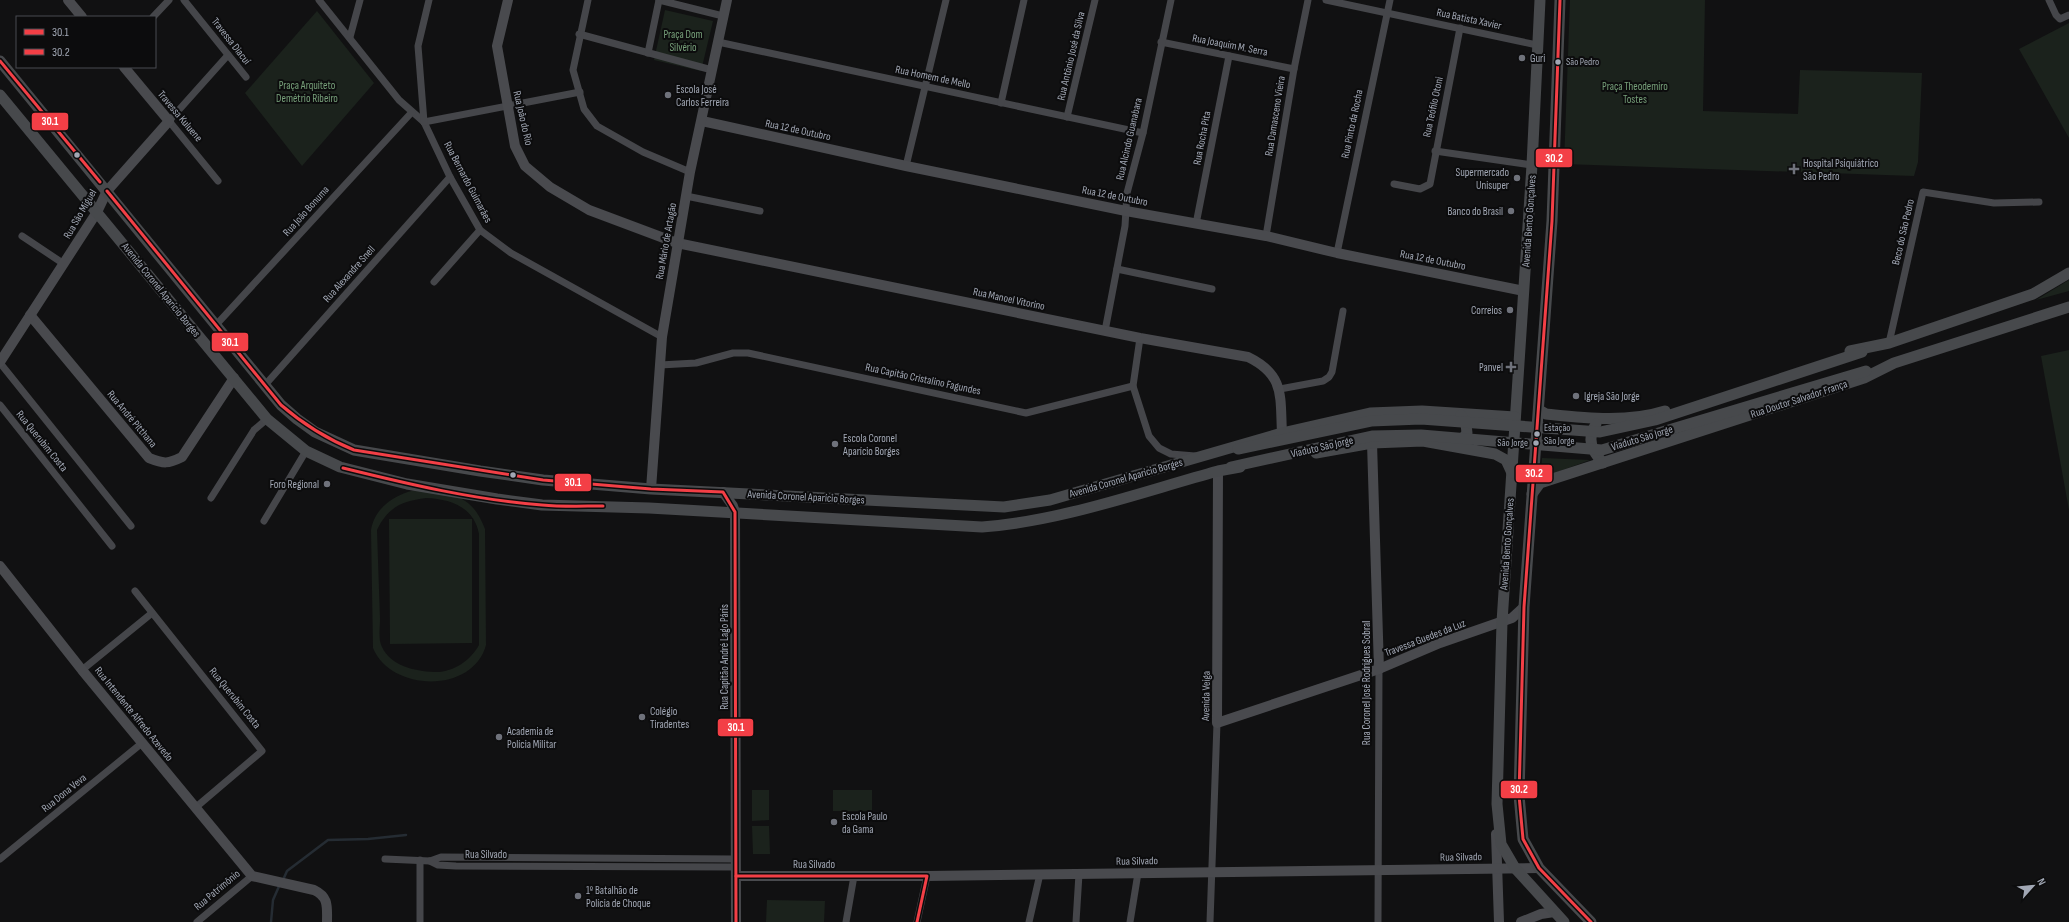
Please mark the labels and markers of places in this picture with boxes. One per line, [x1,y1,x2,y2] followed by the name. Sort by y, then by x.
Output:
[1530,52,1545,65] place label: Guri
[1517,53,1527,63] marker: Guri
[1566,56,1599,68] place label: São Pedro
[1553,57,1563,67] marker: São Pedro
[676,83,729,109] place label: Escola José Carlos Ferreira
[663,90,673,100] marker: Escola José Carlos Ferreira
[72,150,82,160] unlabelled marker
[1803,157,1879,183] place label: Hospital Psiquiátrico São Pedro
[1788,163,1800,175] marker: Hospital Psiquiátrico São Pedro
[1455,166,1509,192] place label: Supermercado Unisuper
[1512,173,1522,183] marker: Supermercado Unisuper
[1447,205,1503,218] place label: Banco do Brasil
[1506,206,1516,216] marker: Banco do Brasil
[1471,304,1502,317] place label: Correios
[1505,305,1515,315] marker: Correios
[1479,361,1503,374] place label: Panvel
[1506,362,1516,372] marker: Panvel
[1584,390,1640,403] place label: Igreja São Jorge
[1571,391,1581,401] marker: Igreja São Jorge
[1544,422,1575,447] place label: Estação São Jorge
[1532,429,1542,439] marker: Estação São Jorge
[842,432,900,458] place label: Escola Coronel Aparício Borges
[1497,437,1528,449] place label: São Jorge
[1531,438,1541,448] marker: São Jorge
[830,439,840,449] marker: Escola Coronel Aparício Borges
[508,470,518,480] unlabelled marker
[270,478,319,491] place label: Foro Regional
[322,479,332,489] marker: Foro Regional
[650,705,689,731] place label: Colégio Tiradentes
[637,712,647,722] marker: Colégio Tiradentes
[506,725,556,751] place label: Academia de Polícia Militar
[494,732,504,742] marker: Academia de Polícia Militar
[842,810,888,836] place label: Escola Paulo da Gama
[829,817,839,827] marker: Escola Paulo da Gama
[586,884,651,910] place label: 1º Batalhão de Polícia de Choque
[573,891,583,901] marker: 1º Batalhão de Polícia de Choque

